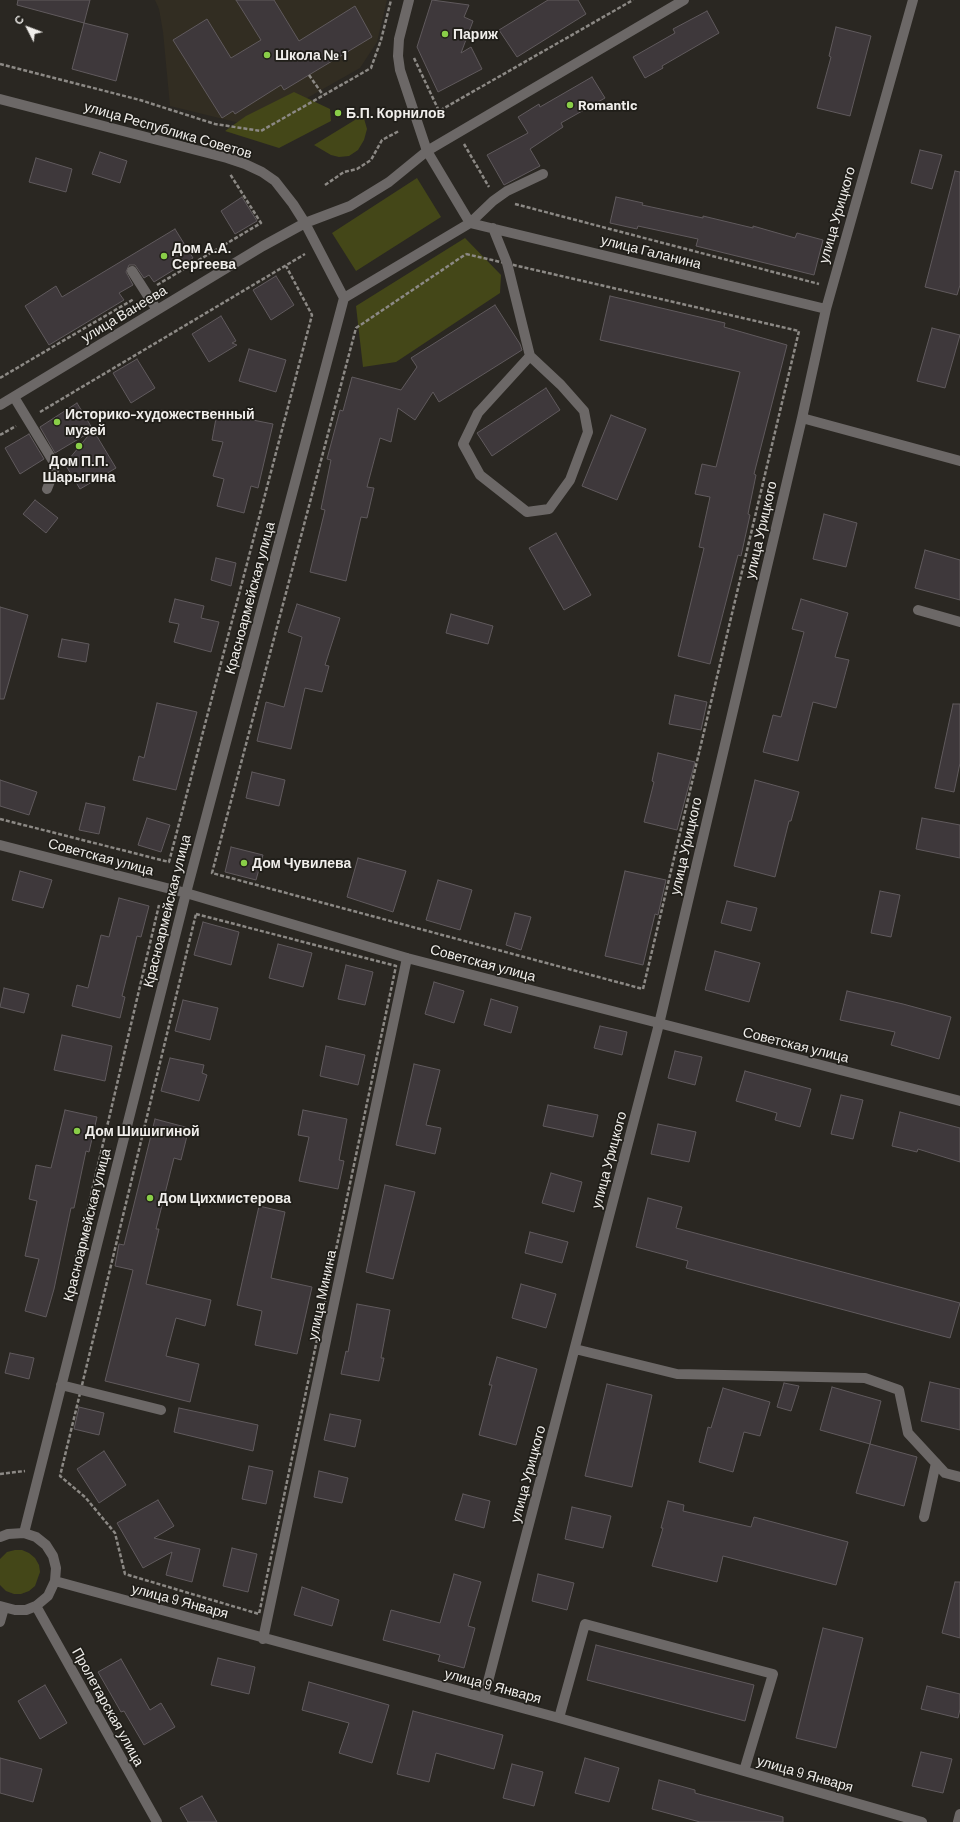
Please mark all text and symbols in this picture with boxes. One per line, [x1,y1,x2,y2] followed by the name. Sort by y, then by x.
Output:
[8,8,48,48] north arrow
[11,12,26,27] text: С
[453,26,498,42] place label: Париж
[440,29,450,39] marker: Париж
[275,47,347,63] place label: Школа № 1
[262,50,272,60] marker: Школа № 1
[578,97,637,113] place label: Romantic
[82,98,254,162] street label: улица Республика Советов
[565,100,575,110] marker: Romantic
[346,105,445,121] place label: Б.П. Корнилов
[333,108,343,118] marker: Б.П. Корнилов
[815,165,859,265] street label: улица Урицкого
[599,231,703,273] street label: улица Галанина
[172,240,236,272] place label: Дом А.А. Сергеева
[159,251,169,261] marker: Дом А.А. Сергеева
[78,282,170,346] street label: улица Ванеева
[65,406,255,438] place label: Историко-художественный музей
[52,417,62,427] marker: Историко-художественный музей
[74,441,84,451] marker: Дом П.П. Шарыгина
[42,453,116,486] place label: Дом П.П. Шарыгина
[742,479,780,581] street label: улица Урицкого
[222,520,278,676] street label: Красноармейская улица
[667,795,705,897] street label: улица Урицкого
[140,833,194,989] street label: Красноармейская улица
[46,835,156,879] street label: Советская улица
[252,855,351,871] place label: Дом Чувилева
[239,858,249,868] marker: Дом Чувилева
[428,941,538,985] street label: Советская улица
[741,1024,851,1066] street label: Советская улица
[588,1110,630,1210] street label: улица Урицкого
[85,1123,200,1139] place label: Дом Шишигиной
[72,1126,82,1136] marker: Дом Шишигиной
[60,1147,114,1303] street label: Красноармейская улица
[158,1190,291,1206] place label: Дом Цихмистерова
[145,1193,155,1203] marker: Дом Цихмистерова
[304,1248,340,1342] street label: улица Минина
[507,1424,549,1524] street label: улица Урицкого
[130,1580,230,1622] street label: улица 9 Января
[68,1645,148,1769] street label: Пролетарская улица
[443,1665,543,1707] street label: улица 9 Января
[755,1752,855,1796] street label: улица 9 Января

